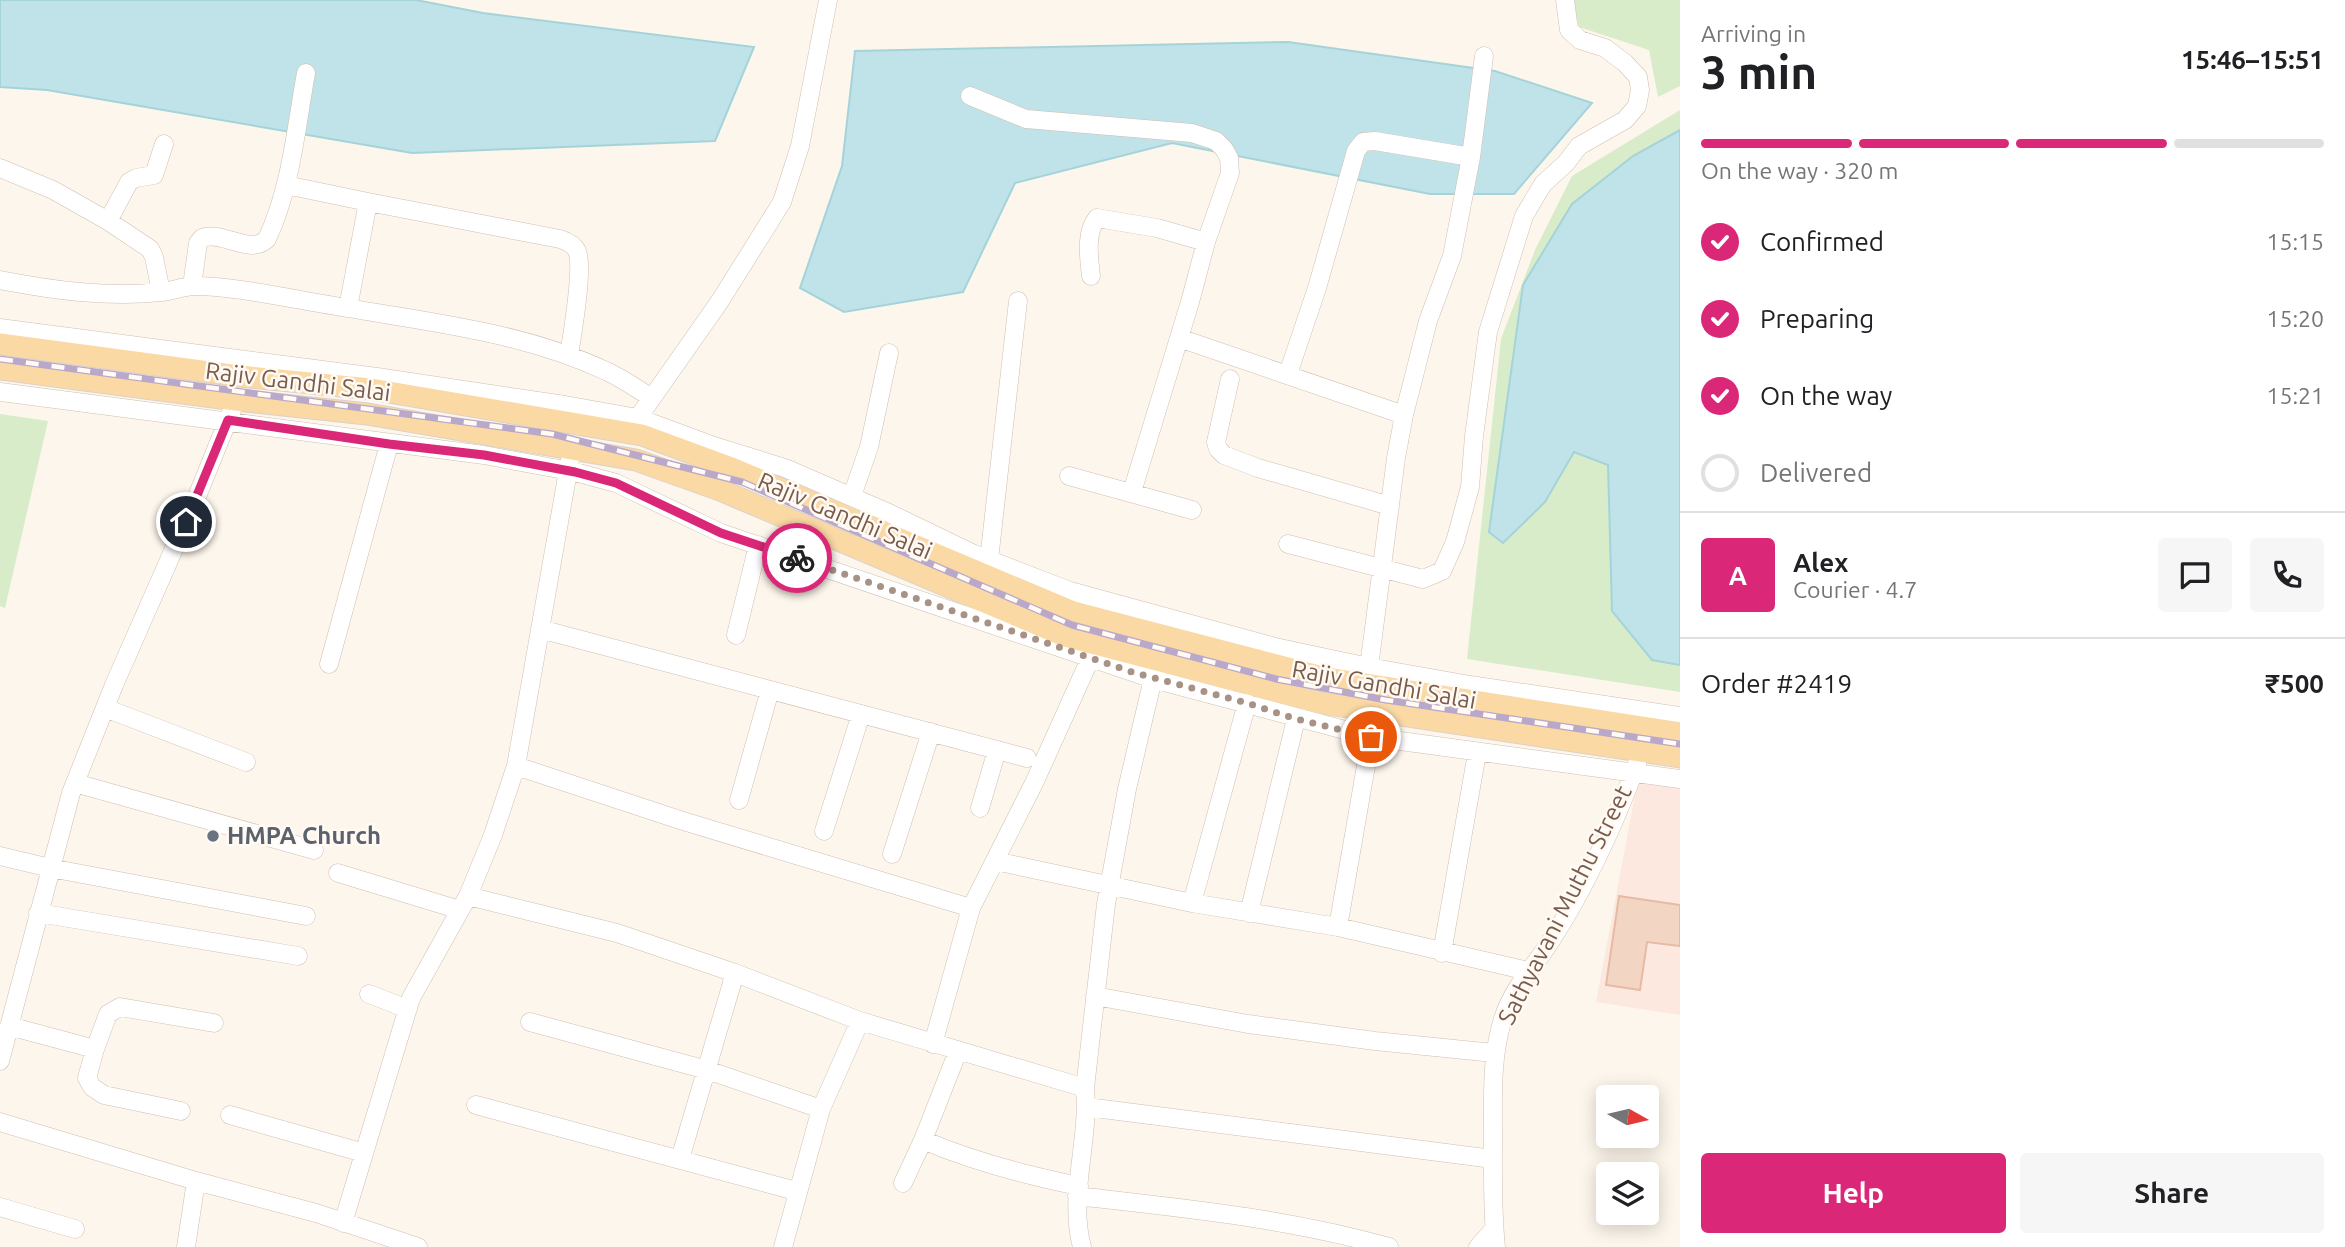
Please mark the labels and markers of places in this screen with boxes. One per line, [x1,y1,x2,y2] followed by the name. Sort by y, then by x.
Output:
[156,492,216,552] pin
[1341,707,1401,767] pin
[227,822,381,849] place label: HMPA Church
[205,828,221,844] marker: HMPA Church

